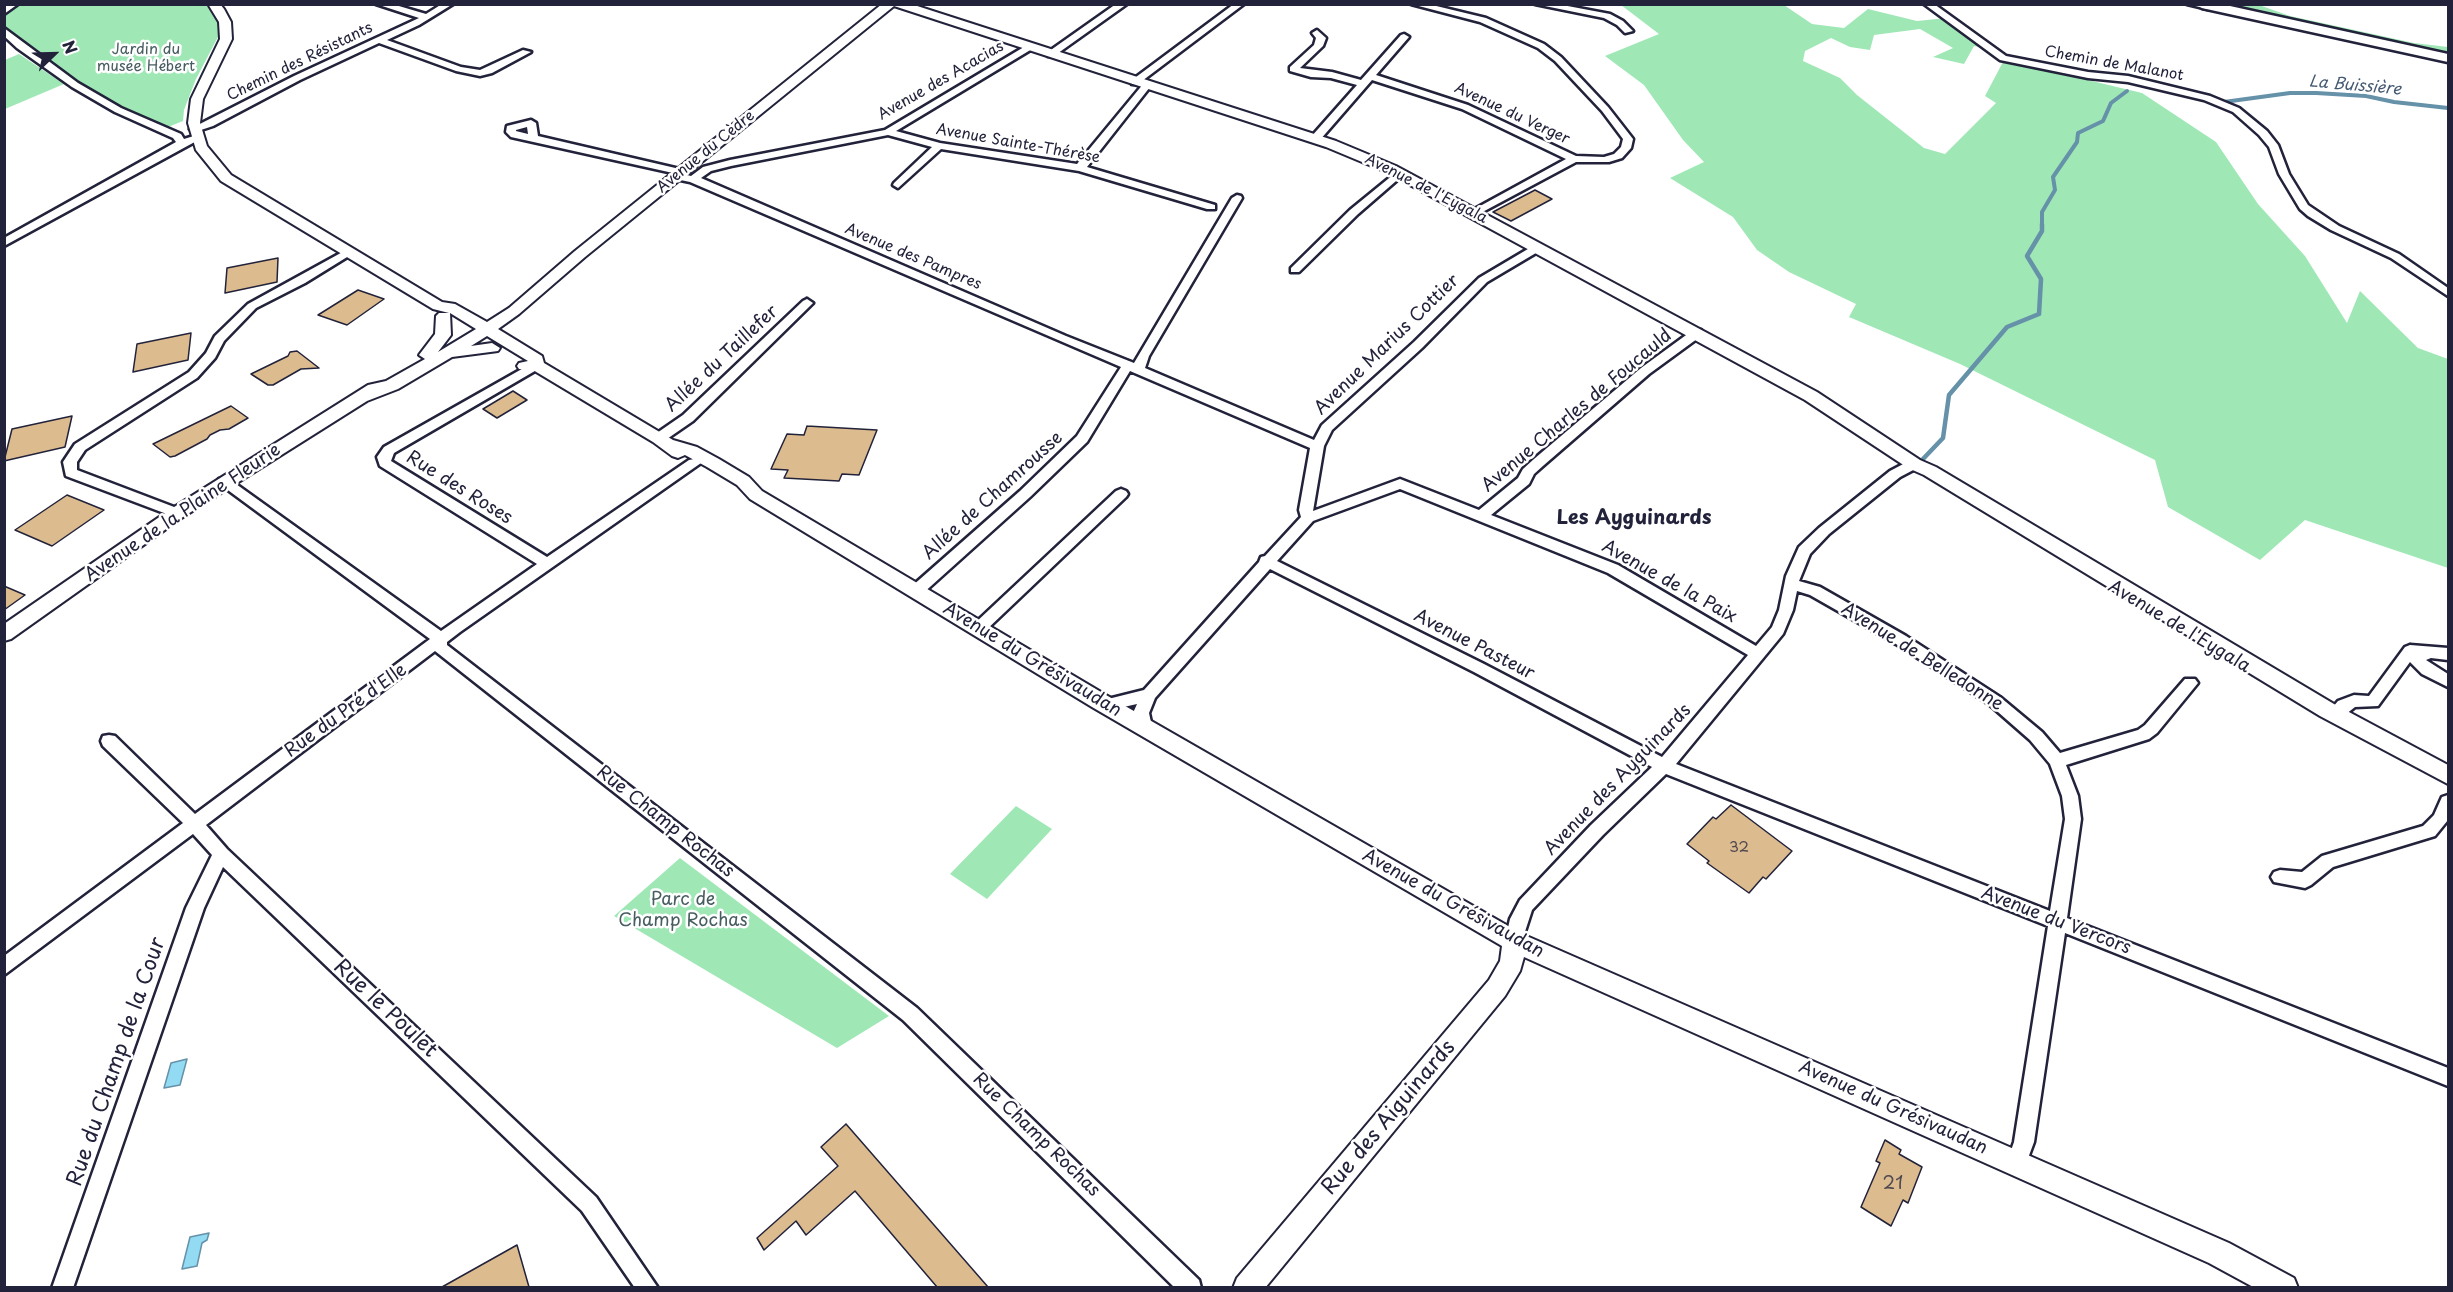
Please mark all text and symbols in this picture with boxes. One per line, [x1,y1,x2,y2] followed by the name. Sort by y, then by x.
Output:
[224,19,376,105] street label: Chemin des Résistants
[24,24,84,84] north arrow
[57,36,84,57] text: N
[875,38,1007,124] street label: Avenue des Acacias
[97,41,195,76] park label: Jardin du musée Hébert
[2043,43,2185,85] street label: Chemin de Malanot
[2308,72,2402,100] water label: La Buissière
[1452,79,1572,149] street label: Avenue du Verger
[654,107,758,197] street label: Avenue du Cèdre
[935,121,1101,167] street label: Avenue Sainte-Thérèse
[1362,150,1490,228] street label: Avenue de l'Eygala
[842,220,984,294] street label: Avenue des Pampres
[1310,270,1464,420] street label: Avenue Marius Cottier
[661,301,783,417] street label: Allée du Taillefer
[1478,325,1676,497] street label: Avenue Charles de Foucauld
[918,427,1068,565] street label: Allée de Chamrousse
[81,439,285,587] street label: Avenue de la Plaine Fleurie
[402,447,516,529] street label: Rue des Roses
[1557,506,1711,530] district label: Les Ayguinards
[1598,536,1740,628] street label: Avenue de la Paix
[2104,576,2254,678] street label: Avenue de l'Eygala
[939,598,1125,722] street label: Avenue du Grésivaudan
[1837,598,2007,716] street label: Avenue de Belledonne
[1410,605,1538,685] street label: Avenue Pasteur
[281,659,411,763] street label: Rue du Pré d'Elle
[1540,700,1696,860] street label: Avenue des Ayguinards
[592,762,738,882] street label: Rue Champ Rochas
[1729,839,1749,857] house number: 32
[1359,845,1547,963] street label: Avenue du Grésivaudan
[1978,883,2134,959] street label: Avenue du Vercors
[618,889,748,932] park label: Parc de Champ Rochas
[63,934,171,1190] street label: Rue du Champ de la Cour
[328,955,442,1063] street label: Rue le Poulet
[1317,1036,1461,1200] street label: Rue des Aiguinards
[1795,1057,1991,1159] street label: Avenue du Grésivaudan
[968,1069,1104,1201] street label: Rue Champ Rochas
[1883,1173,1903,1195] house number: 21

